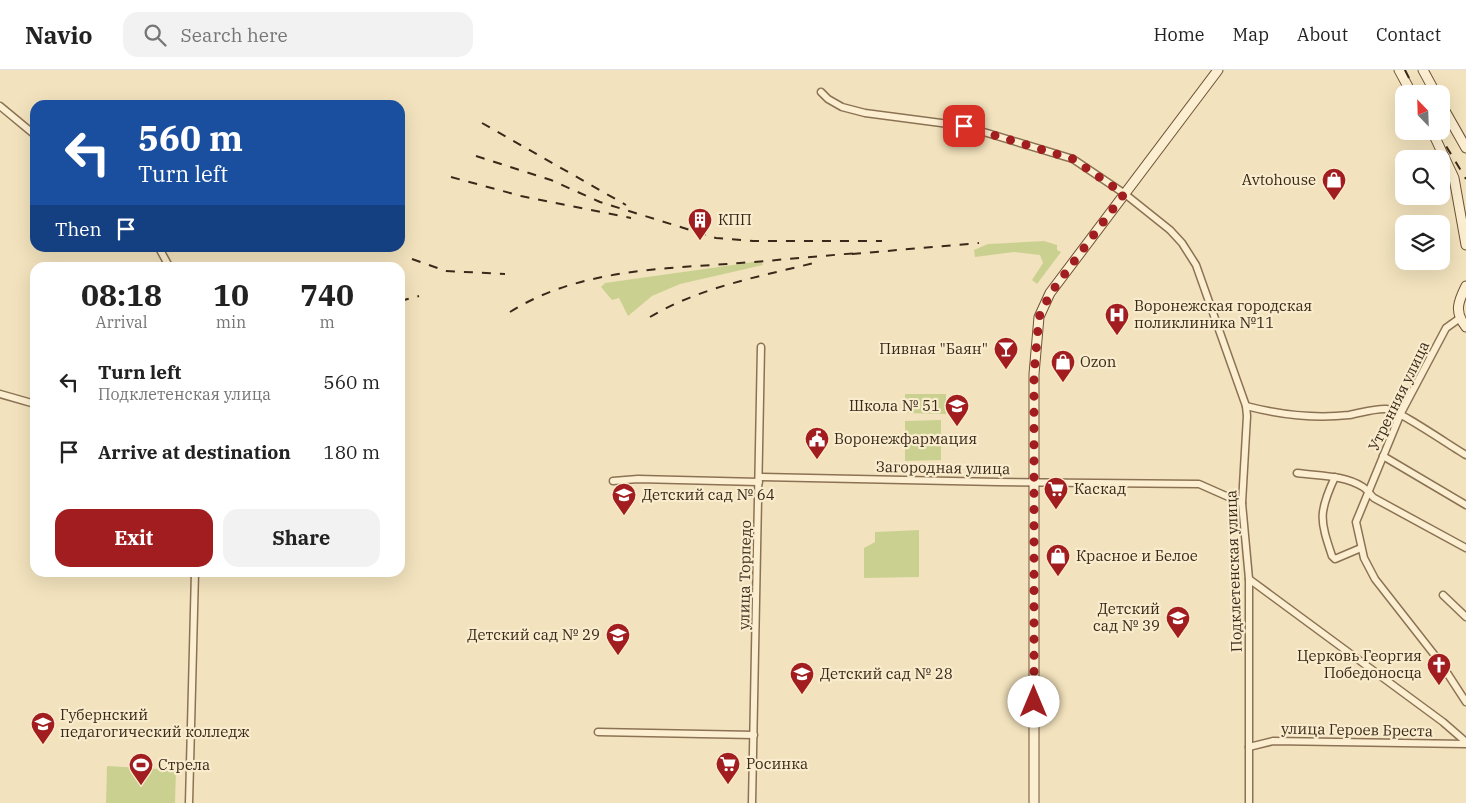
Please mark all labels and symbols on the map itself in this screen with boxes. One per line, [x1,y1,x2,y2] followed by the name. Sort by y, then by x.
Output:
[1395,85,1450,140] north arrow
[943,105,985,147] pin
[1321,167,1347,201] shop icon: Avtohouse
[1242,170,1316,189] place label: Avtohouse
[687,207,713,241] building icon: КПП
[718,210,752,229] place label: КПП
[1134,296,1312,332] place label: Воронежская городская поликлиника №11
[1104,302,1130,336] hospital icon: Воронежская городская поликлиника №11
[993,336,1019,370] bar icon: Пивная "Баян"
[1364,338,1433,454] street label: Утренняя улица
[879,339,988,358] place label: Пивная "Баян"
[1050,349,1076,383] shop icon: Ozon
[1080,352,1117,371] place label: Ozon
[944,393,970,427] school or university icon: Школа № 51
[849,396,940,415] place label: Школа № 51
[804,426,830,460] public building icon: Воронежфармация
[834,429,977,448] place label: Воронежфармация
[876,457,1010,478] street label: Загородная улица
[1043,476,1069,510] supermarket icon: Каскад
[1074,479,1126,498] place label: Каскад
[611,482,637,516] school or university icon: Детский сад № 64
[642,485,775,504] place label: Детский сад № 64
[1221,490,1246,652] street label: Подклетенская улица
[734,520,755,630] street label: улица Торпедо
[1045,543,1071,577] shop icon: Красное и Белое
[1076,546,1198,565] place label: Красное и Белое
[1093,599,1160,635] place label: Детский сад № 39
[1165,605,1191,639] school or university icon: Детский сад № 39
[605,622,631,656] school or university icon: Детский сад № 29
[467,625,600,644] place label: Детский сад № 29
[1297,646,1422,682] place label: Церковь Георгия Победоносца
[1426,652,1452,686] church icon: Церковь Георгия Победоносца
[789,661,815,695] school or university icon: Детский сад № 28
[820,664,953,683] place label: Детский сад № 28
[1007,675,1059,727] position arrow
[60,705,250,741] place label: Губернский педагогический колледж
[30,711,56,745] school or university icon: Губернский педагогический колледж
[1281,719,1433,740] street label: улица Героев Бреста
[715,751,741,785] supermarket icon: Росинка
[128,752,154,786] sports icon: Стрела
[746,754,808,773] place label: Росинка
[158,755,210,774] place label: Стрела

